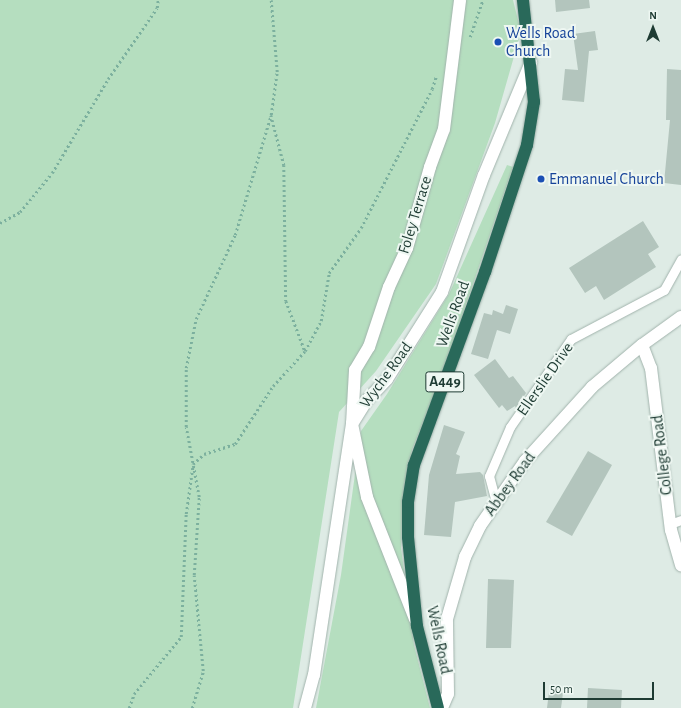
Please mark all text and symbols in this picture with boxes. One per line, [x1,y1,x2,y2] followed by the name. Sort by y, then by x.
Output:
[633,8,673,48] north arrow
[649,10,657,21] text: N
[506,23,575,61] place label: Wells Road Church
[493,37,503,47] marker: Wells Road Church
[549,169,664,189] place label: Emmanuel Church
[394,174,436,256] street label: Foley Terrace
[536,174,546,184] marker: Emmanuel Church
[432,278,474,350] street label: Wells Road
[356,338,416,412] street label: Wyche Road
[513,339,577,419] street label: Ellerslie Drive
[425,369,465,395] road number: A449
[648,414,676,496] street label: College Road
[480,448,540,520] street label: Abbey Road
[422,604,456,676] street label: Wells Road
[545,674,656,700] scale bar
[550,683,573,695] text: 50 m

